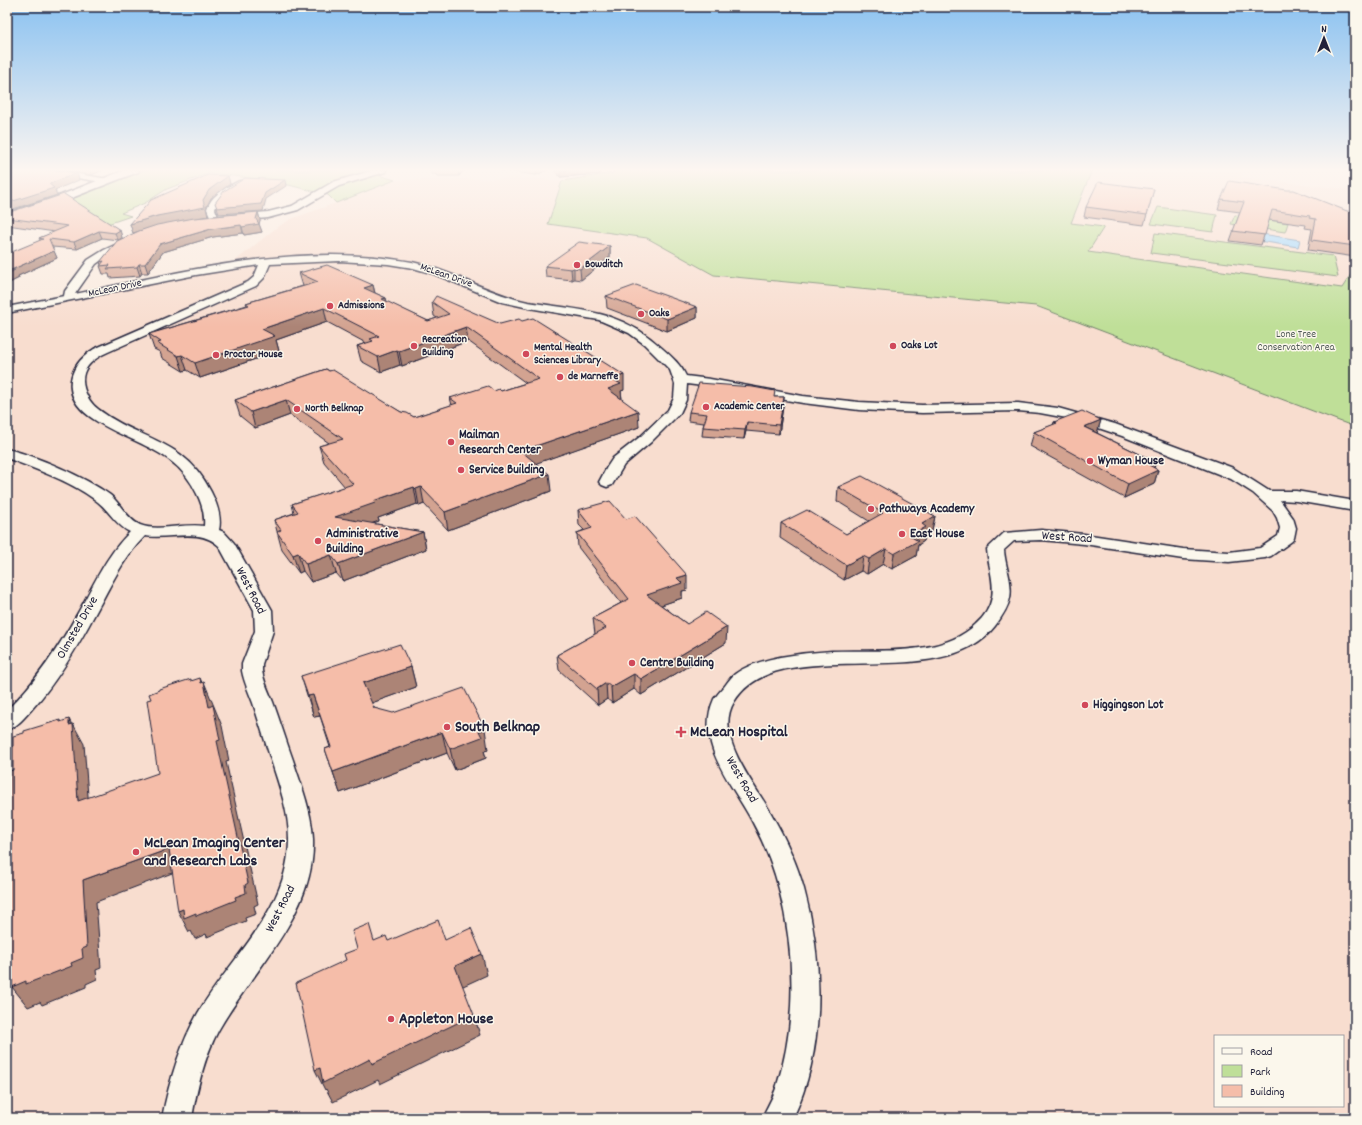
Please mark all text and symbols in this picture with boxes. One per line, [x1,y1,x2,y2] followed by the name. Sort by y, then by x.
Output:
[1304,18,1344,58] north arrow
[1321,22,1327,38] text: N
[585,257,623,273] place label: Bowditch
[418,260,474,292] street label: McLean Drive
[572,260,582,270] marker: Bowditch
[87,276,143,302] street label: McLean Drive
[338,298,385,314] place label: Admissions
[325,301,335,311] marker: Admissions
[649,306,670,322] place label: Oaks
[636,309,646,319] marker: Oaks
[1257,327,1336,356] park label: Lone Tree Conservation Area
[422,332,467,361] place label: Recreation Building
[901,338,939,354] place label: Oaks Lot
[534,340,601,369] place label: Mental Health Sciences Library
[409,341,419,351] marker: Recreation Building
[888,341,898,351] marker: Oaks Lot
[224,347,283,363] place label: Proctor House
[521,349,531,359] marker: Mental Health Sciences Library
[211,350,221,360] marker: Proctor House
[568,369,619,385] place label: de Marneffe
[555,372,565,382] marker: de Marneffe
[714,399,785,415] place label: Academic Center
[305,401,364,417] place label: North Belknap
[701,402,711,412] marker: Academic Center
[292,404,302,414] marker: North Belknap
[459,426,542,460] place label: Mailman Research Center
[446,437,456,447] marker: Mailman Research Center
[1098,452,1164,471] place label: Wyman House
[1085,456,1095,466] marker: Wyman House
[469,461,545,480] place label: Service Building
[456,465,466,475] marker: Service Building
[879,500,975,519] place label: Pathways Academy
[866,504,876,514] marker: Pathways Academy
[326,525,399,559] place label: Administrative Building
[910,525,965,544] place label: East House
[1041,527,1093,549] street label: West Road
[897,529,907,539] marker: East House
[313,536,323,546] marker: Administrative Building
[230,564,270,618] street label: West Road
[52,593,104,663] street label: Olmsted Drive
[640,654,714,673] place label: Centre Building
[627,658,637,668] marker: Centre Building
[1093,696,1164,715] place label: Higgingson Lot
[1080,700,1090,710] marker: Higgingson Lot
[455,716,540,739] place label: South Belknap
[690,721,788,744] place label: McLean Hospital
[442,722,452,732] marker: South Belknap
[675,726,687,738] marker: McLean Hospital
[720,753,762,807] street label: West Road
[144,832,286,873] place label: McLean Imaging Center and Research Labs
[131,847,141,857] marker: McLean Imaging Center and Research Labs
[261,882,301,936] street label: West Road
[399,1008,493,1031] place label: Appleton House
[386,1014,396,1024] marker: Appleton House
[1214,1035,1344,1107] legend
[1250,1044,1272,1061] text: Road
[1250,1064,1271,1081] text: Park
[1250,1084,1285,1101] text: Building

